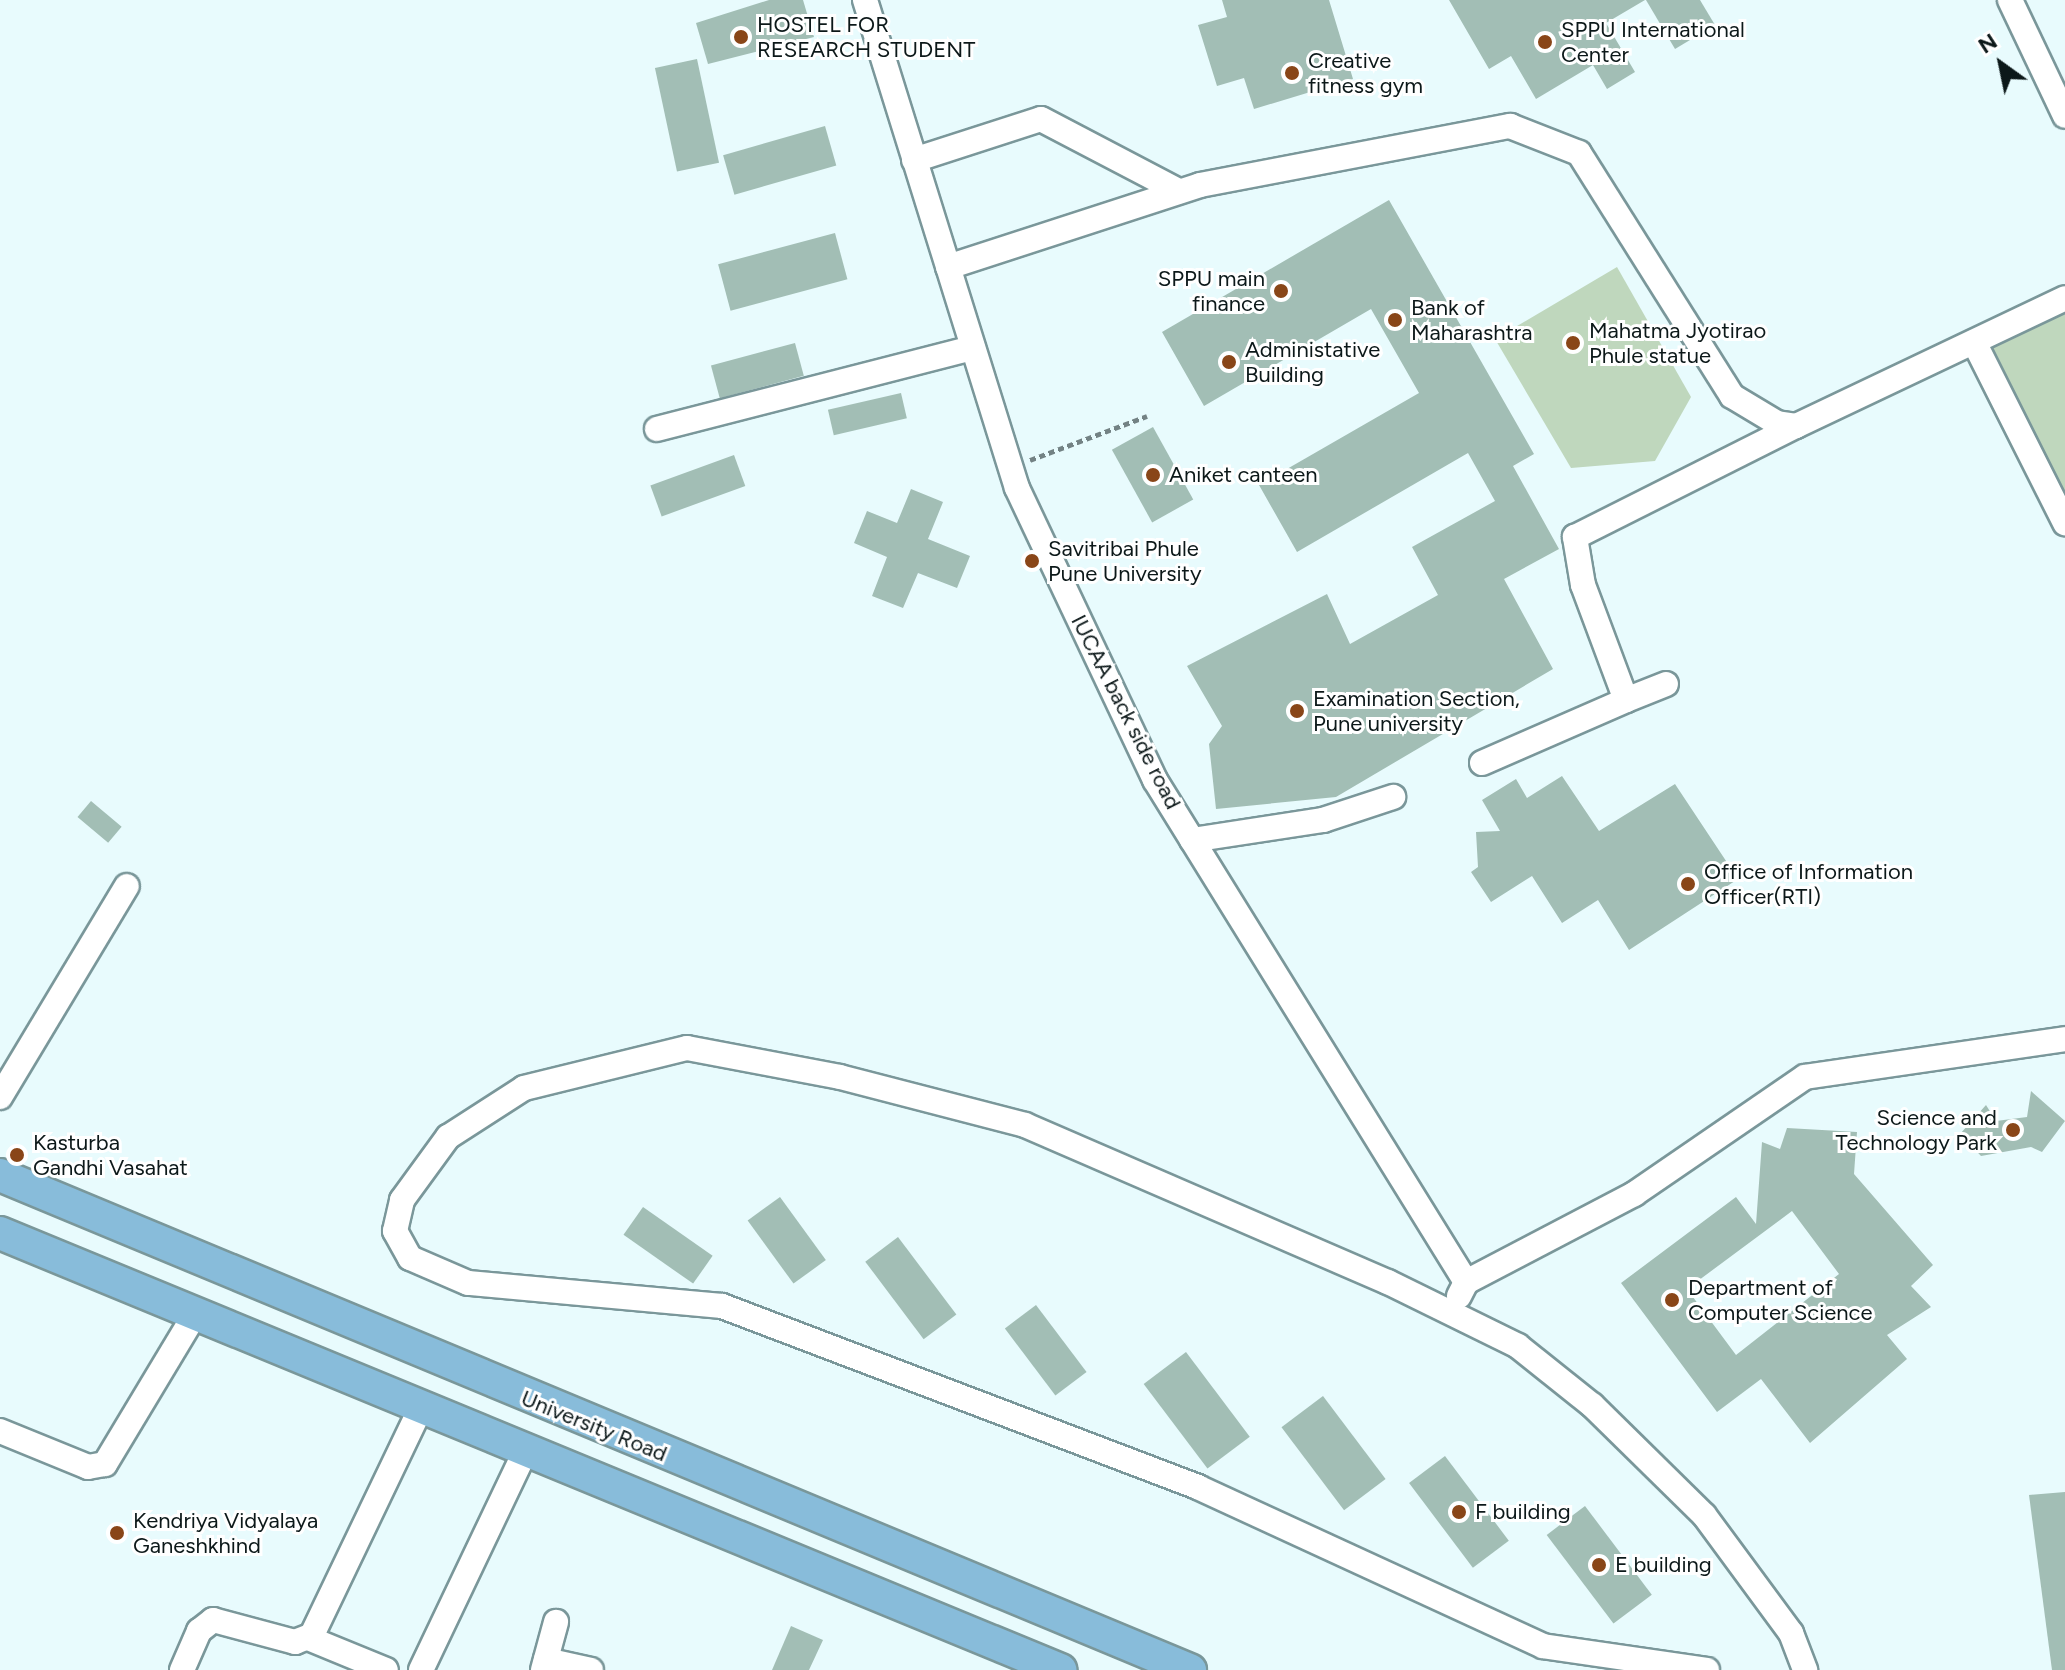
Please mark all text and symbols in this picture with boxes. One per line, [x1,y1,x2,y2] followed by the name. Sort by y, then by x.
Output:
[757,11,975,62] place label: HOSTEL FOR RESEARCH STUDENT
[1561,16,1745,68] place label: SPPU International Center
[1961,24,2041,104] north arrow
[732,28,750,46] marker: HOSTEL FOR RESEARCH STUDENT
[1973,28,2002,59] text: N
[1536,33,1554,51] marker: SPPU International Center
[1308,47,1423,98] place label: Creative fitness gym
[1283,64,1301,82] marker: Creative fitness gym
[1158,265,1265,316] place label: SPPU main finance
[1272,282,1290,300] marker: SPPU main finance
[1411,294,1532,346] place label: Bank of Maharashtra
[1386,311,1404,329] marker: Bank of Maharashtra
[1589,317,1766,368] place label: Mahatma Jyotirao Phule statue
[1564,334,1582,352] marker: Mahatma Jyotirao Phule statue
[1245,336,1380,388] place label: Administative Building
[1220,353,1238,371] marker: Administative Building
[1169,462,1317,488] place label: Aniket canteen
[1144,466,1162,484] marker: Aniket canteen
[1048,535,1201,586] place label: Savitribai Phule Pune University
[1023,552,1041,570] marker: Savitribai Phule Pune University
[1065,610,1187,814] street label: IUCAA back side road
[1313,685,1520,736] place label: Examination Section, Pune university
[1288,702,1306,720] marker: Examination Section, Pune university
[1704,858,1913,910] place label: Office of Information Officer(RTI)
[1679,875,1697,893] marker: Office of Information Officer(RTI)
[1836,1104,1997,1156] place label: Science and Technology Park
[2004,1121,2022,1139] marker: Science and Technology Park
[33,1129,188,1180] place label: Kasturba Gandhi Vasahat
[8,1146,26,1164] marker: Kasturba Gandhi Vasahat
[1688,1274,1872,1326] place label: Department of Computer Science
[1663,1291,1681,1309] marker: Department of Computer Science
[517,1385,671,1467] street label: University Road
[1475,1499,1571,1525] place label: F building
[1450,1503,1468,1521] marker: F building
[133,1507,318,1558] place label: Kendriya Vidyalaya Ganeshkhind
[108,1524,126,1542] marker: Kendriya Vidyalaya Ganeshkhind
[1615,1552,1712,1578] place label: E building
[1590,1556,1608,1574] marker: E building

